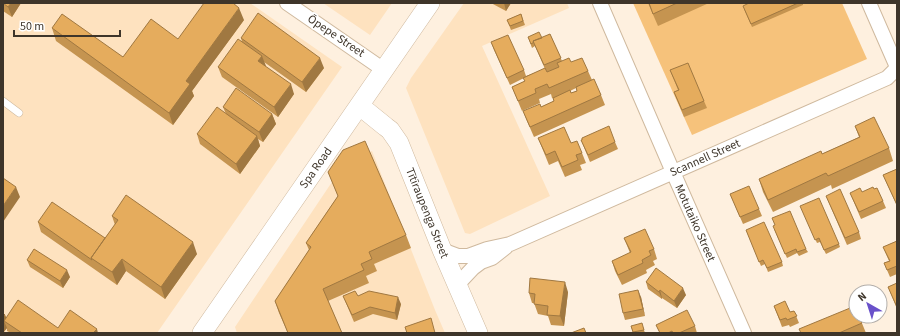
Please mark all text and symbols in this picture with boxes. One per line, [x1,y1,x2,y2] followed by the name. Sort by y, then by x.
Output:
[304,11,368,61] street label: Ōpepe Street
[14,12,120,38] scale bar
[20,18,44,35] text: 50 m
[667,135,743,181] street label: Scannell Street
[296,144,336,192] street label: Spa Road
[401,165,453,261] street label: Tītīraupenga Street
[670,182,720,264] street label: Motutaiko Street
[848,284,888,324] north arrow
[854,288,870,305] text: N

